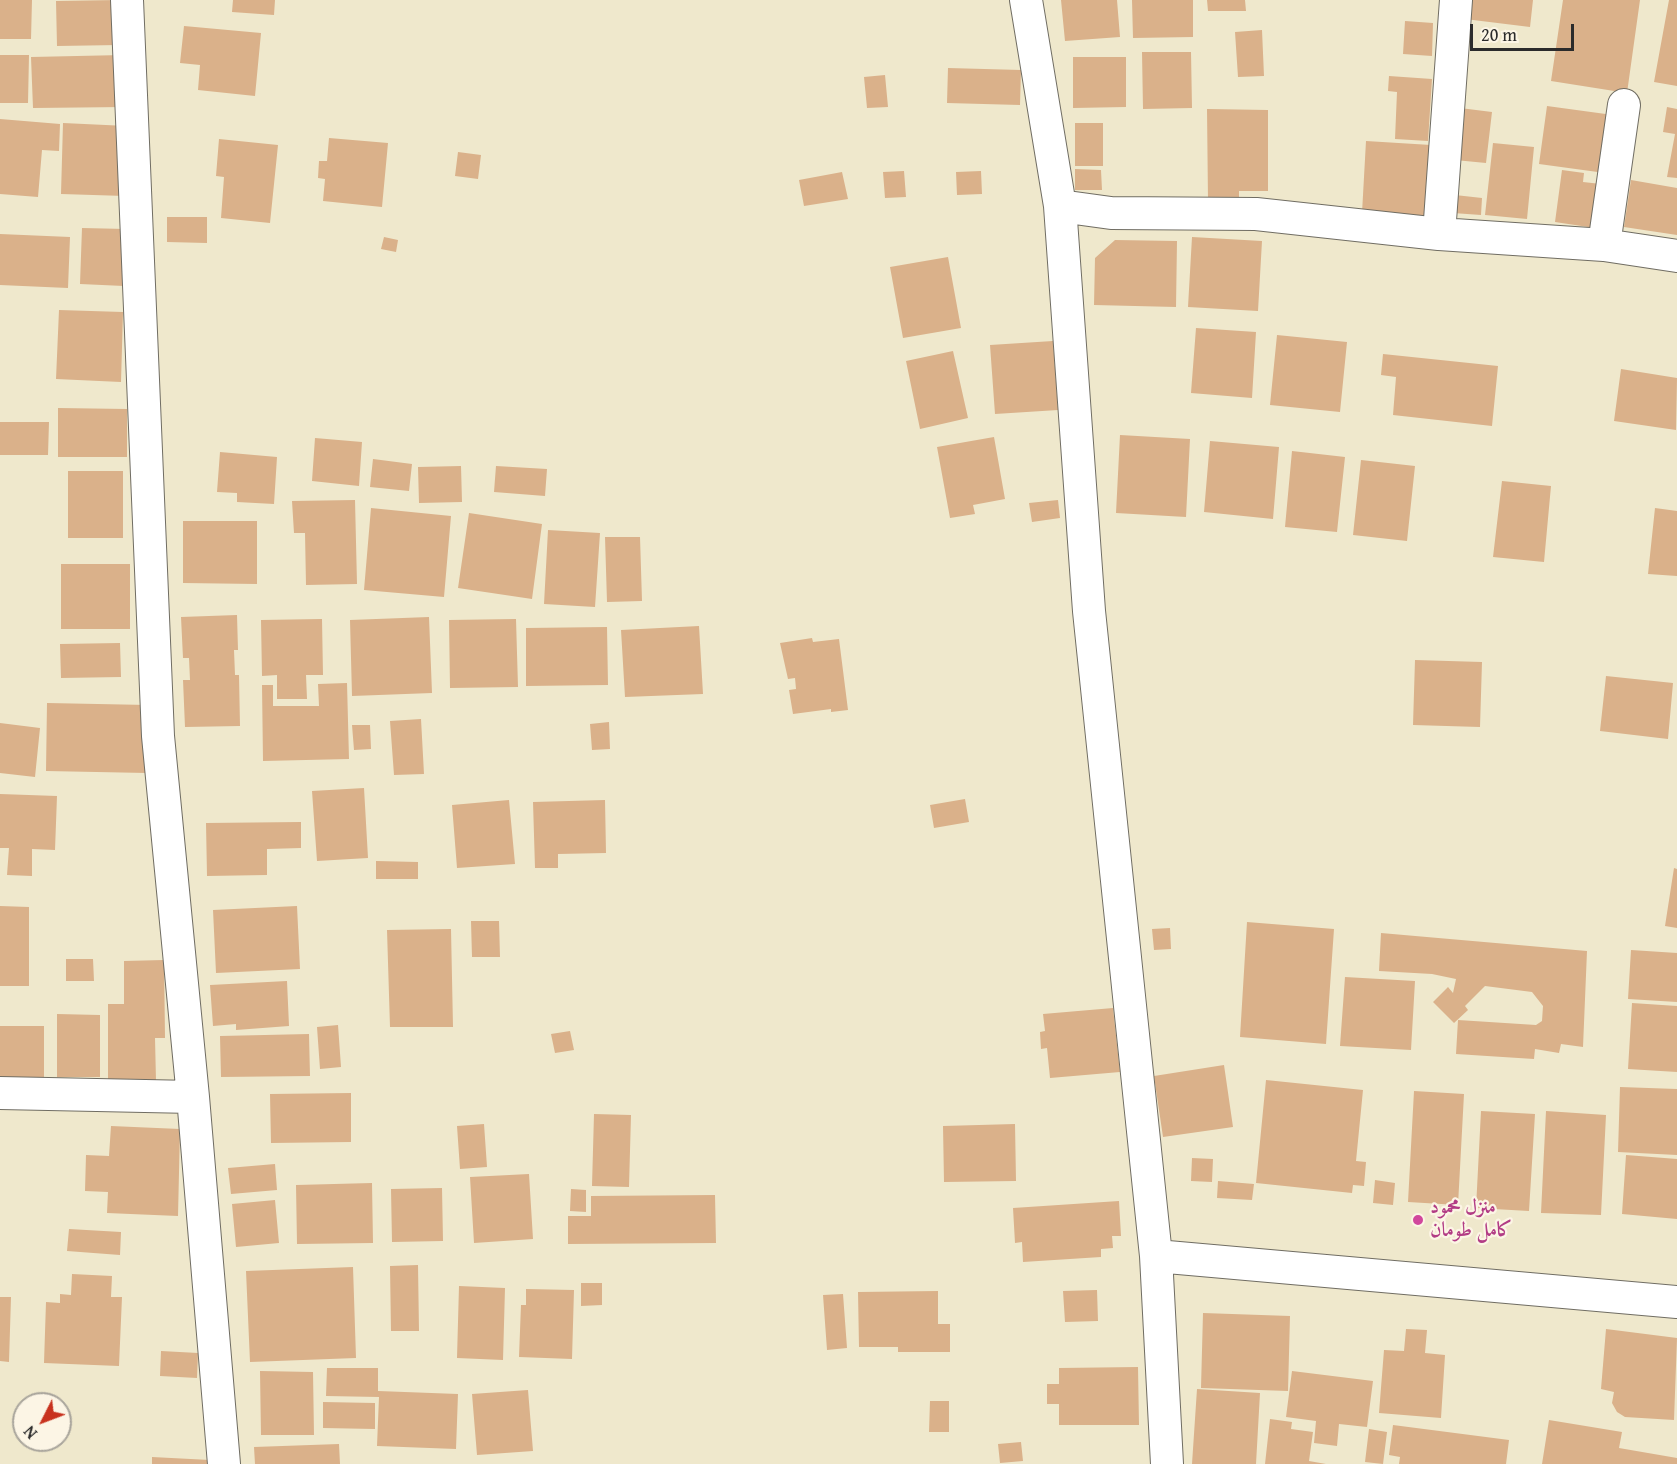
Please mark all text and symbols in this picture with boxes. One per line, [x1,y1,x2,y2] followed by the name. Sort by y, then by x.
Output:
[1473,12,1576,50] scale bar
[1481,21,1517,48] text: 20 m
[1430,1196,1513,1243] place label: منزل محمود كامل طومان
[1411,1213,1425,1227] marker: منزل محمود كامل طومان
[12,1392,72,1452] north arrow
[18,1421,43,1445] text: N

